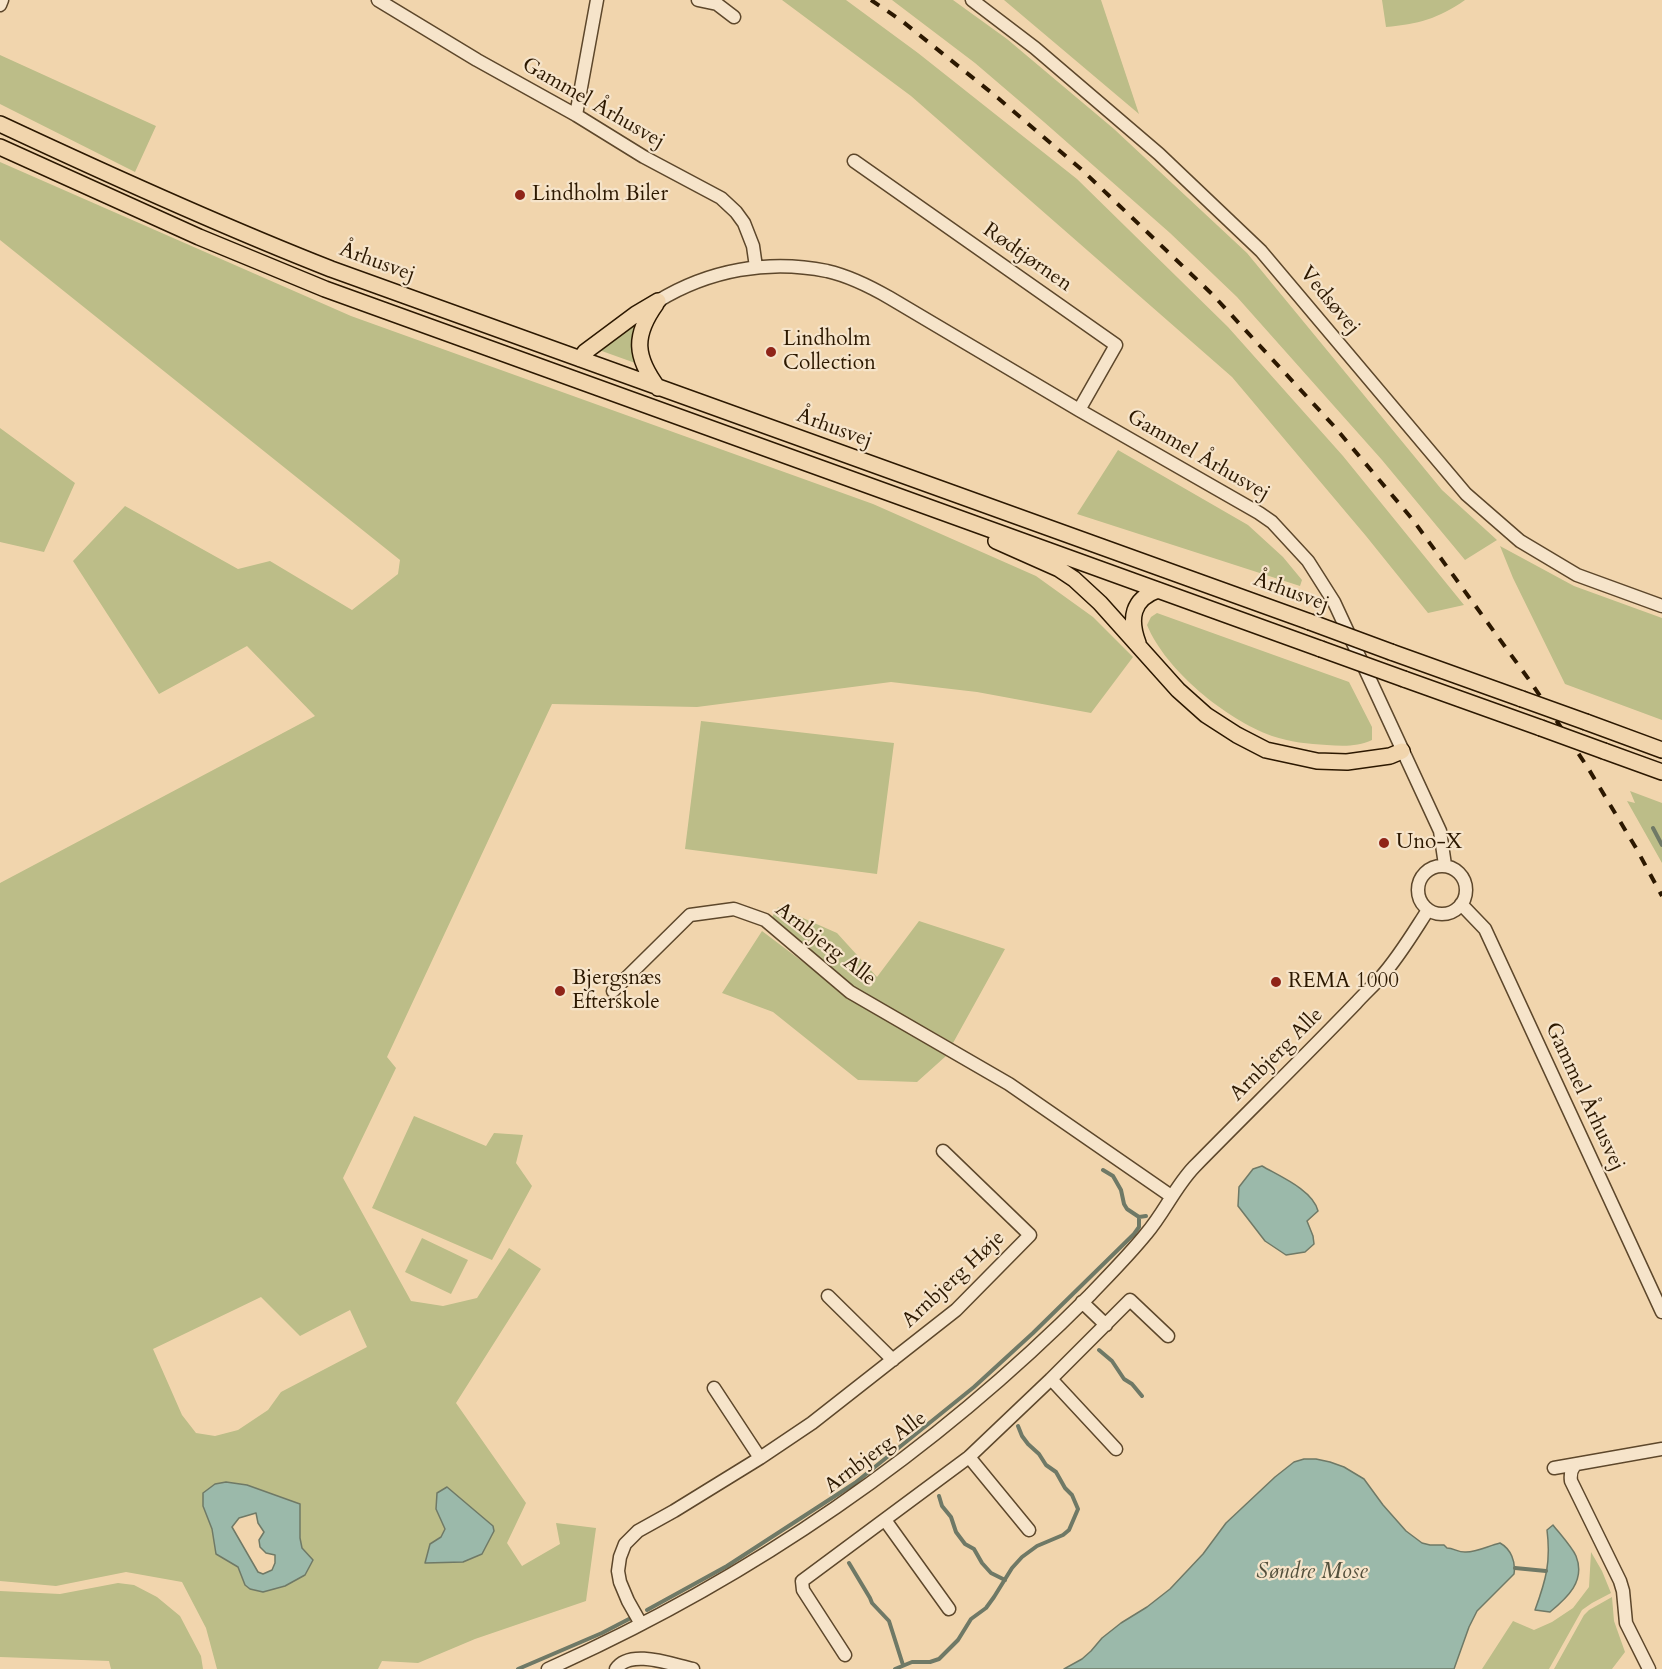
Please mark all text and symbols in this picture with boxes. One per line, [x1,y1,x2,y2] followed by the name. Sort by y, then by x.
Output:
[517,53,669,155] street label: Gammel Århusvej
[532,182,668,208] place label: Lindholm Biler
[513,188,527,202] marker: Lindholm Biler
[978,218,1076,298] street label: Rødtjørnen
[336,238,418,288] street label: Århusvej
[1293,262,1365,340] street label: Vedsøvej
[783,327,876,377] place label: Lindholm Collection
[764,345,778,359] marker: Lindholm Collection
[793,404,875,454] street label: Århusvej
[1122,405,1274,507] street label: Gammel Århusvej
[1250,568,1332,618] street label: Århusvej
[1396,830,1462,856] place label: Uno-X
[1377,836,1391,850] marker: Uno-X
[769,898,881,992] street label: Arnbjerg Alle
[572,966,661,1016] place label: Bjergsnæs Efterskole
[1288,969,1399,995] place label: REMA 1000
[1269,975,1283,989] marker: REMA 1000
[553,984,567,998] marker: Bjergsnæs Efterskole
[1225,1003,1329,1107] street label: Arnbjerg Alle
[1539,1019,1629,1175] street label: Gammel Århusvej
[897,1226,1011,1334] street label: Arnbjerg Høje
[820,1406,932,1500] street label: Arnbjerg Alle
[1256,1560,1368,1586] water label: Søndre Mose

